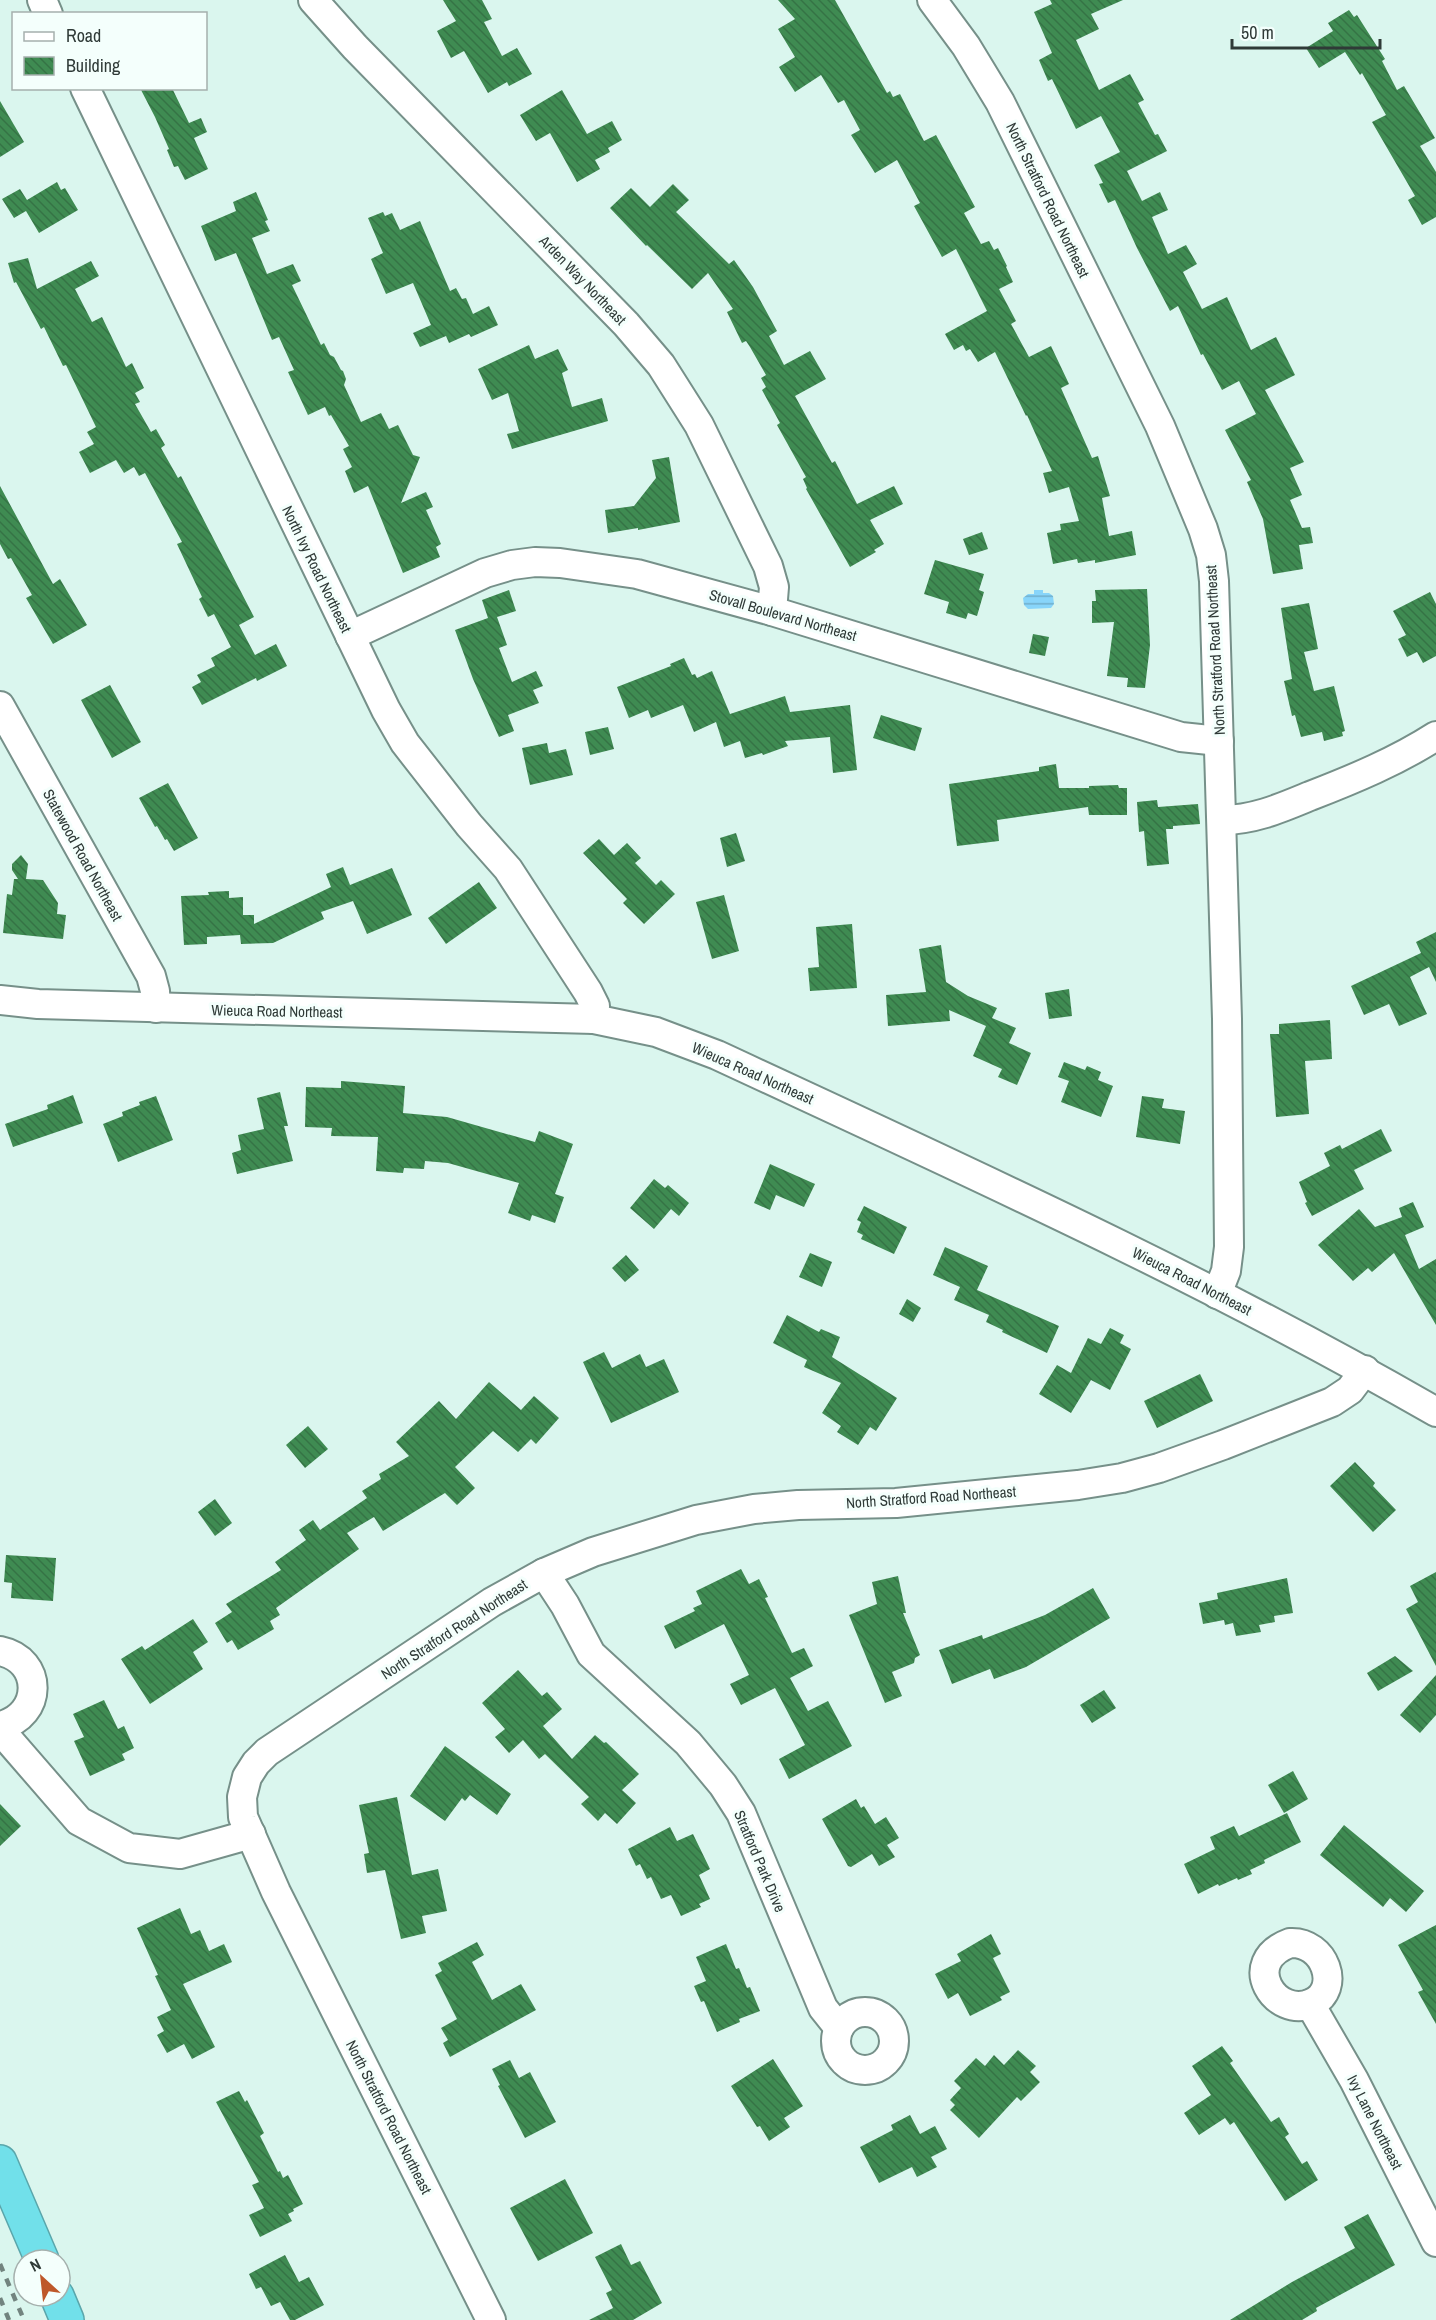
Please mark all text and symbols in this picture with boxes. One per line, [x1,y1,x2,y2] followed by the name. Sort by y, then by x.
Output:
[12,12,207,90] legend
[1232,12,1380,50] scale bar
[1241,20,1274,45] text: 50 m
[66,23,101,48] text: Road
[66,53,121,78] text: Building
[1001,119,1095,282] street label: North Stratford Road Northeast
[534,230,632,330] street label: Arden Way Northeast
[277,502,357,636] street label: North Ivy Road Northeast
[1200,564,1230,736] street label: North Stratford Road Northeast
[707,584,860,646] street label: Stovall Boulevard Northeast
[38,785,128,925] street label: Statewood Road Northeast
[211,999,343,1023] street label: Wieuca Road Northeast
[689,1037,818,1110] street label: Wieuca Road Northeast
[1129,1242,1256,1320] street label: Wieuca Road Northeast
[845,1481,1017,1513] street label: North Stratford Road Northeast
[377,1574,532,1684] street label: North Stratford Road Northeast
[729,1807,791,1915] street label: Stratford Park Drive
[341,2036,437,2198] street label: North Stratford Road Northeast
[1342,2071,1408,2173] street label: Ivy Lane Northeast
[12,2248,72,2308] north arrow
[26,2253,44,2277] text: N

